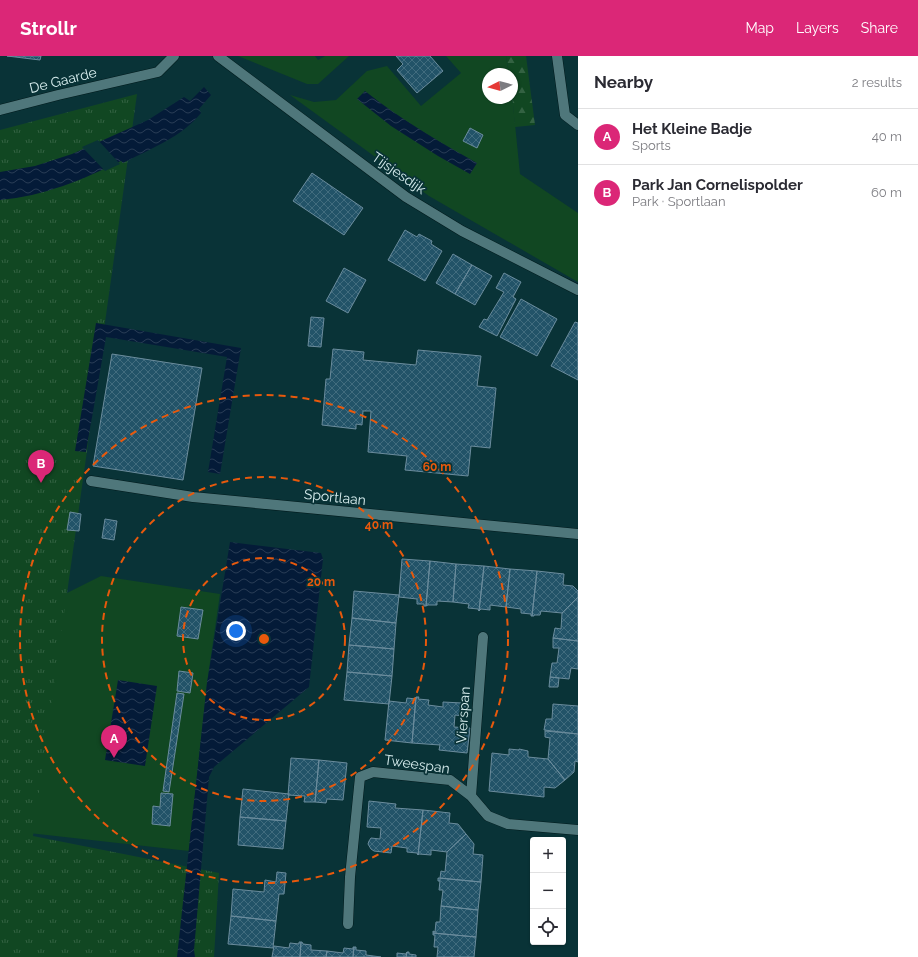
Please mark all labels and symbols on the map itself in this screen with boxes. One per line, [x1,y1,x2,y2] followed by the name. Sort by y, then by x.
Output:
[28,64,98,96] street label: De Gaarde
[482,68,518,104] north arrow
[369,149,429,198] street label: Tijsjesdijk
[28,450,54,483] pin: B
[423,460,451,474] text: 60 m
[303,486,367,508] street label: Sportlaan
[365,518,393,532] text: 40 m
[307,575,335,589] text: 20 m
[226,621,246,641] your location
[257,632,271,646] centre of rings
[453,686,473,744] street label: Vierspan
[101,725,127,758] pin: A
[383,751,451,777] street label: Tweespan

